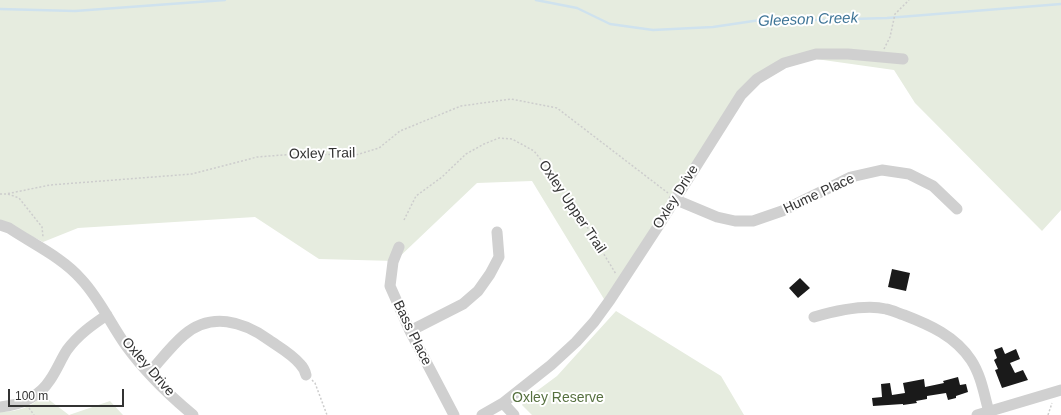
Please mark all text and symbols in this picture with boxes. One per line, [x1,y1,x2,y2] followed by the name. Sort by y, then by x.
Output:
[758,9,858,31] water label: Gleeson Creek
[289,145,355,163] street label: Oxley Trail
[535,157,609,257] street label: Oxley Upper Trail
[650,162,702,232] street label: Oxley Drive
[781,170,857,218] street label: Hume Place
[389,298,435,368] street label: Bass Place
[118,334,178,400] street label: Oxley Drive
[10,381,126,407] scale bar
[15,389,48,403] text: 100 m
[512,390,604,406] park label: Oxley Reserve

